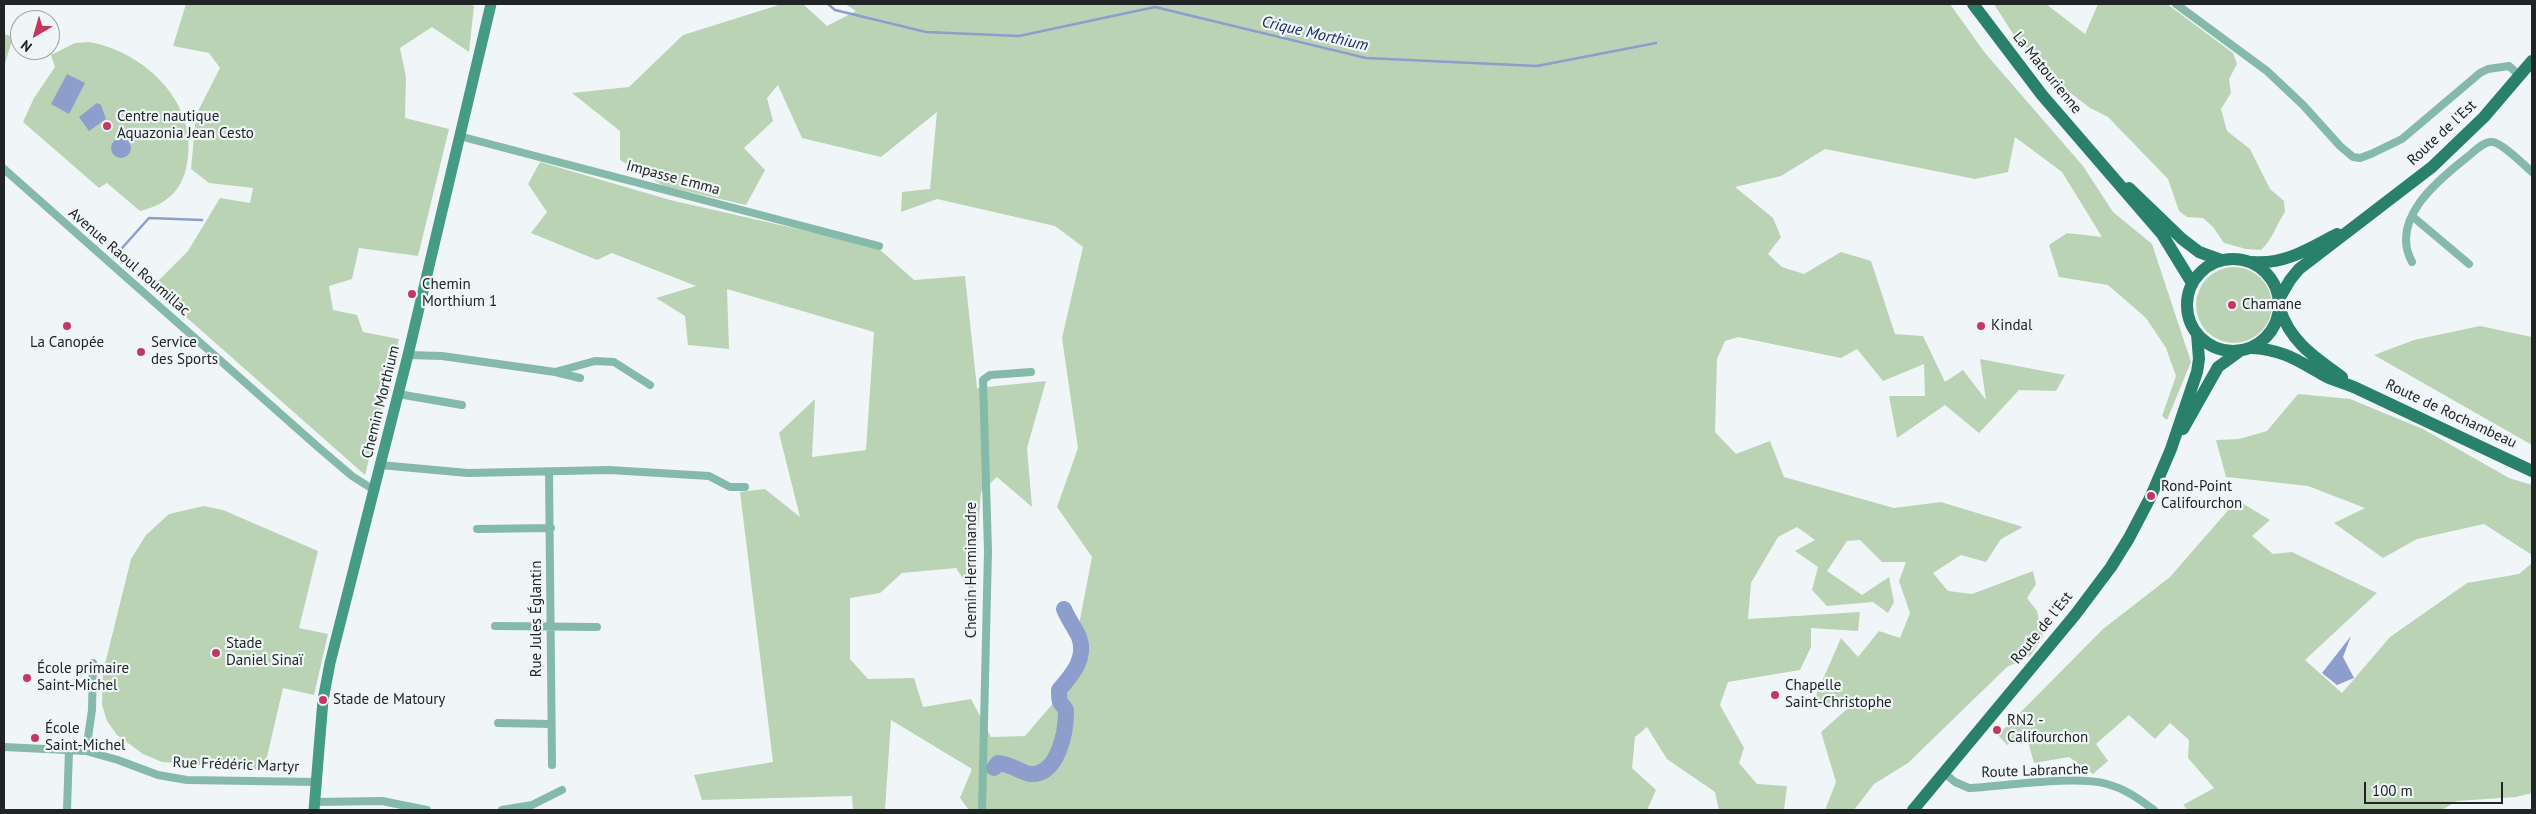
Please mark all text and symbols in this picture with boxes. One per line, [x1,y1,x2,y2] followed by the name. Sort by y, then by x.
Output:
[10,10,60,60] north arrow
[1260,12,1370,56] water label: Crique Morthium
[2009,28,2085,118] street label: La Matourienne
[17,36,36,56] text: N
[2404,97,2480,169] street label: Route de l'Est
[117,108,254,143] place label: Centre nautique Aquazonia Jean Cesto
[101,120,113,132] marker: Centre nautique Aquazonia Jean Cesto
[624,157,722,199] street label: Impasse Emma
[65,204,193,320] street label: Avenue Raoul Roumillac
[422,276,497,311] place label: Chemin Morthium 1
[406,288,418,300] marker: Chemin Morthium 1
[2242,296,2302,314] place label: Chamane
[2226,299,2238,311] marker: Chamane
[1991,317,2032,335] place label: Kindal
[61,320,73,332] marker: La Canopée
[1975,320,1987,332] marker: Kindal
[30,334,104,352] place label: La Canopée
[151,334,218,369] place label: Service des Sports
[358,344,404,460] street label: Chemin Morthium
[135,346,147,358] marker: Service des Sports
[2383,376,2519,452] street label: Route de Rochambeau
[2161,478,2242,513] place label: Rond-Point Califourchon
[2145,490,2157,502] marker: Rond-Point Califourchon
[963,502,981,638] street label: Chemin Herminandre
[528,561,546,677] street label: Rue Jules Églantin
[2007,588,2077,668] street label: Route de l'Est
[226,635,303,670] place label: Stade Daniel Sinaï
[210,647,222,659] marker: Stade Daniel Sinaï
[37,660,129,695] place label: École primaire Saint-Michel
[21,672,33,684] marker: École primaire Saint-Michel
[1785,677,1892,712] place label: Chapelle Saint-Christophe
[1769,689,1781,701] marker: Chapelle Saint-Christophe
[333,691,445,709] place label: Stade de Matoury
[317,694,329,706] marker: Stade de Matoury
[2007,712,2088,747] place label: RN2 - Califourchon
[45,720,125,755] place label: École Saint-Michel
[1991,724,2003,736] marker: RN2 - Califourchon
[29,732,41,744] marker: École Saint-Michel
[172,754,300,776] street label: Rue Frédéric Martyr
[1981,760,2089,782] street label: Route Labranche
[2366,772,2505,804] scale bar
[2372,781,2413,800] text: 100 m

